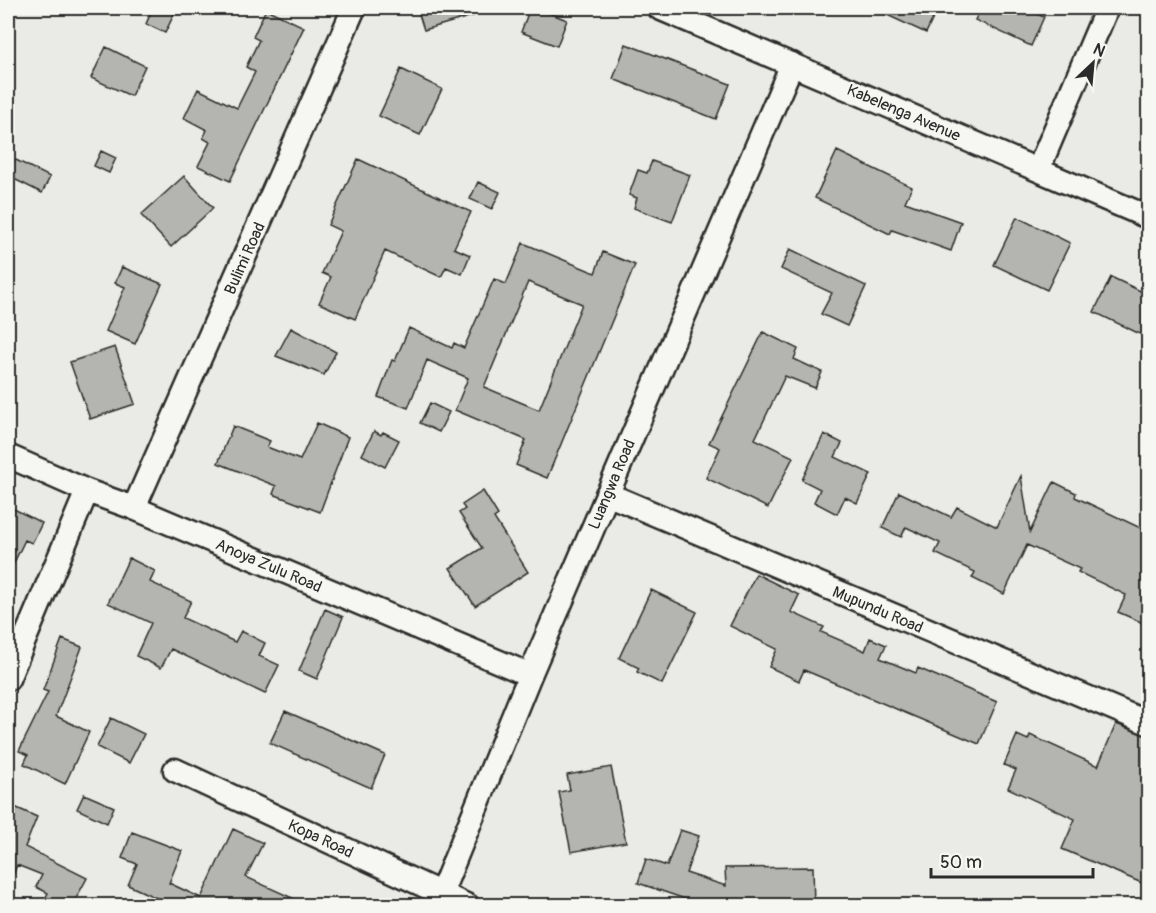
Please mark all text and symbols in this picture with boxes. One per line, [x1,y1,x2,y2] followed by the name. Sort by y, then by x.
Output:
[1063,33,1123,93] north arrow
[1090,39,1109,62] text: N
[844,80,963,146] street label: Kabelenga Avenue
[220,219,270,298] street label: Bulimi Road
[584,436,640,532] street label: Luangwa Road
[212,535,325,597] street label: Anoya Zulu Road
[829,582,926,638] street label: Mupundu Road
[285,815,357,863] street label: Kopa Road
[931,841,1093,879] scale bar
[940,851,982,874] text: 50 m

